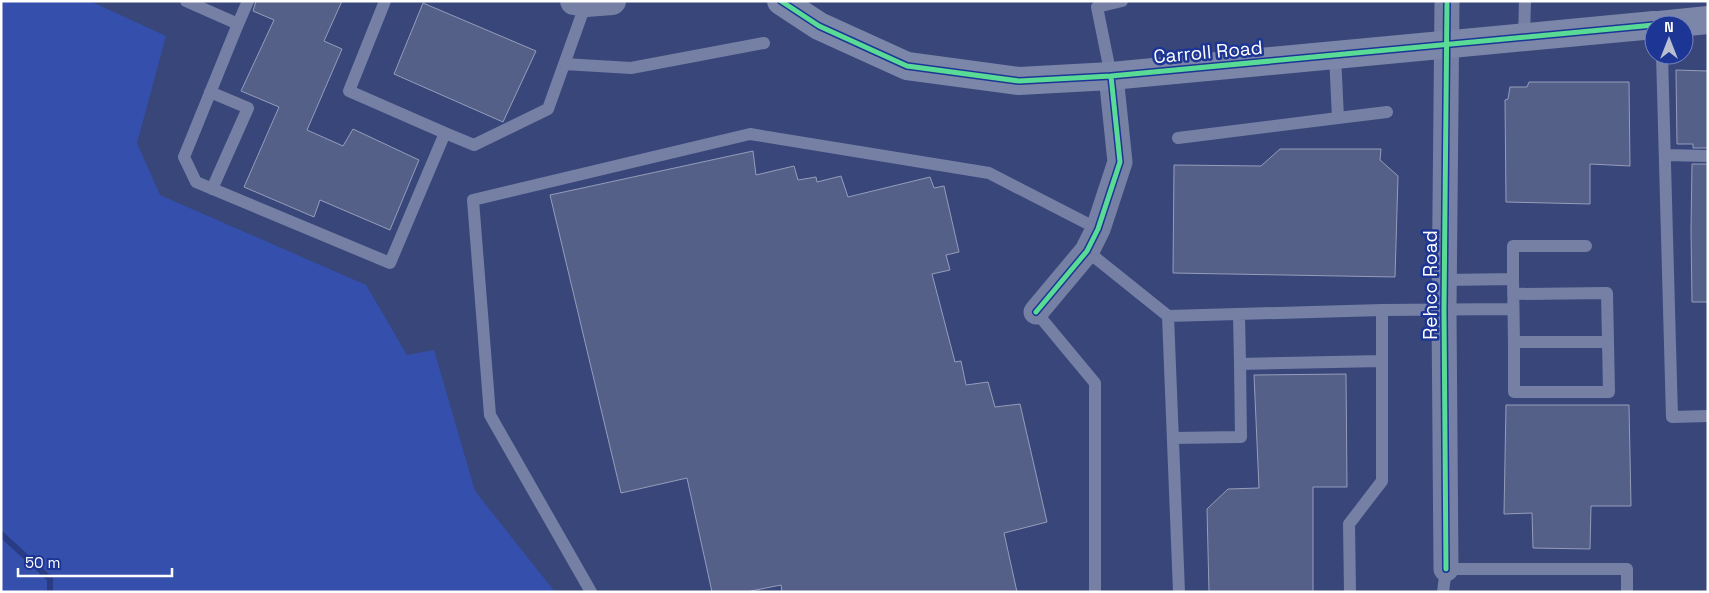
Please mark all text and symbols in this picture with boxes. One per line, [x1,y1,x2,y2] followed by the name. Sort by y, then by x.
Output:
[1644,15,1694,65] north arrow
[1664,18,1674,36] text: N
[1152,35,1264,69] street label: Carroll Road
[1418,230,1443,340] street label: Rehco Road
[18,546,171,578] scale bar
[25,553,60,572] text: 50 m

